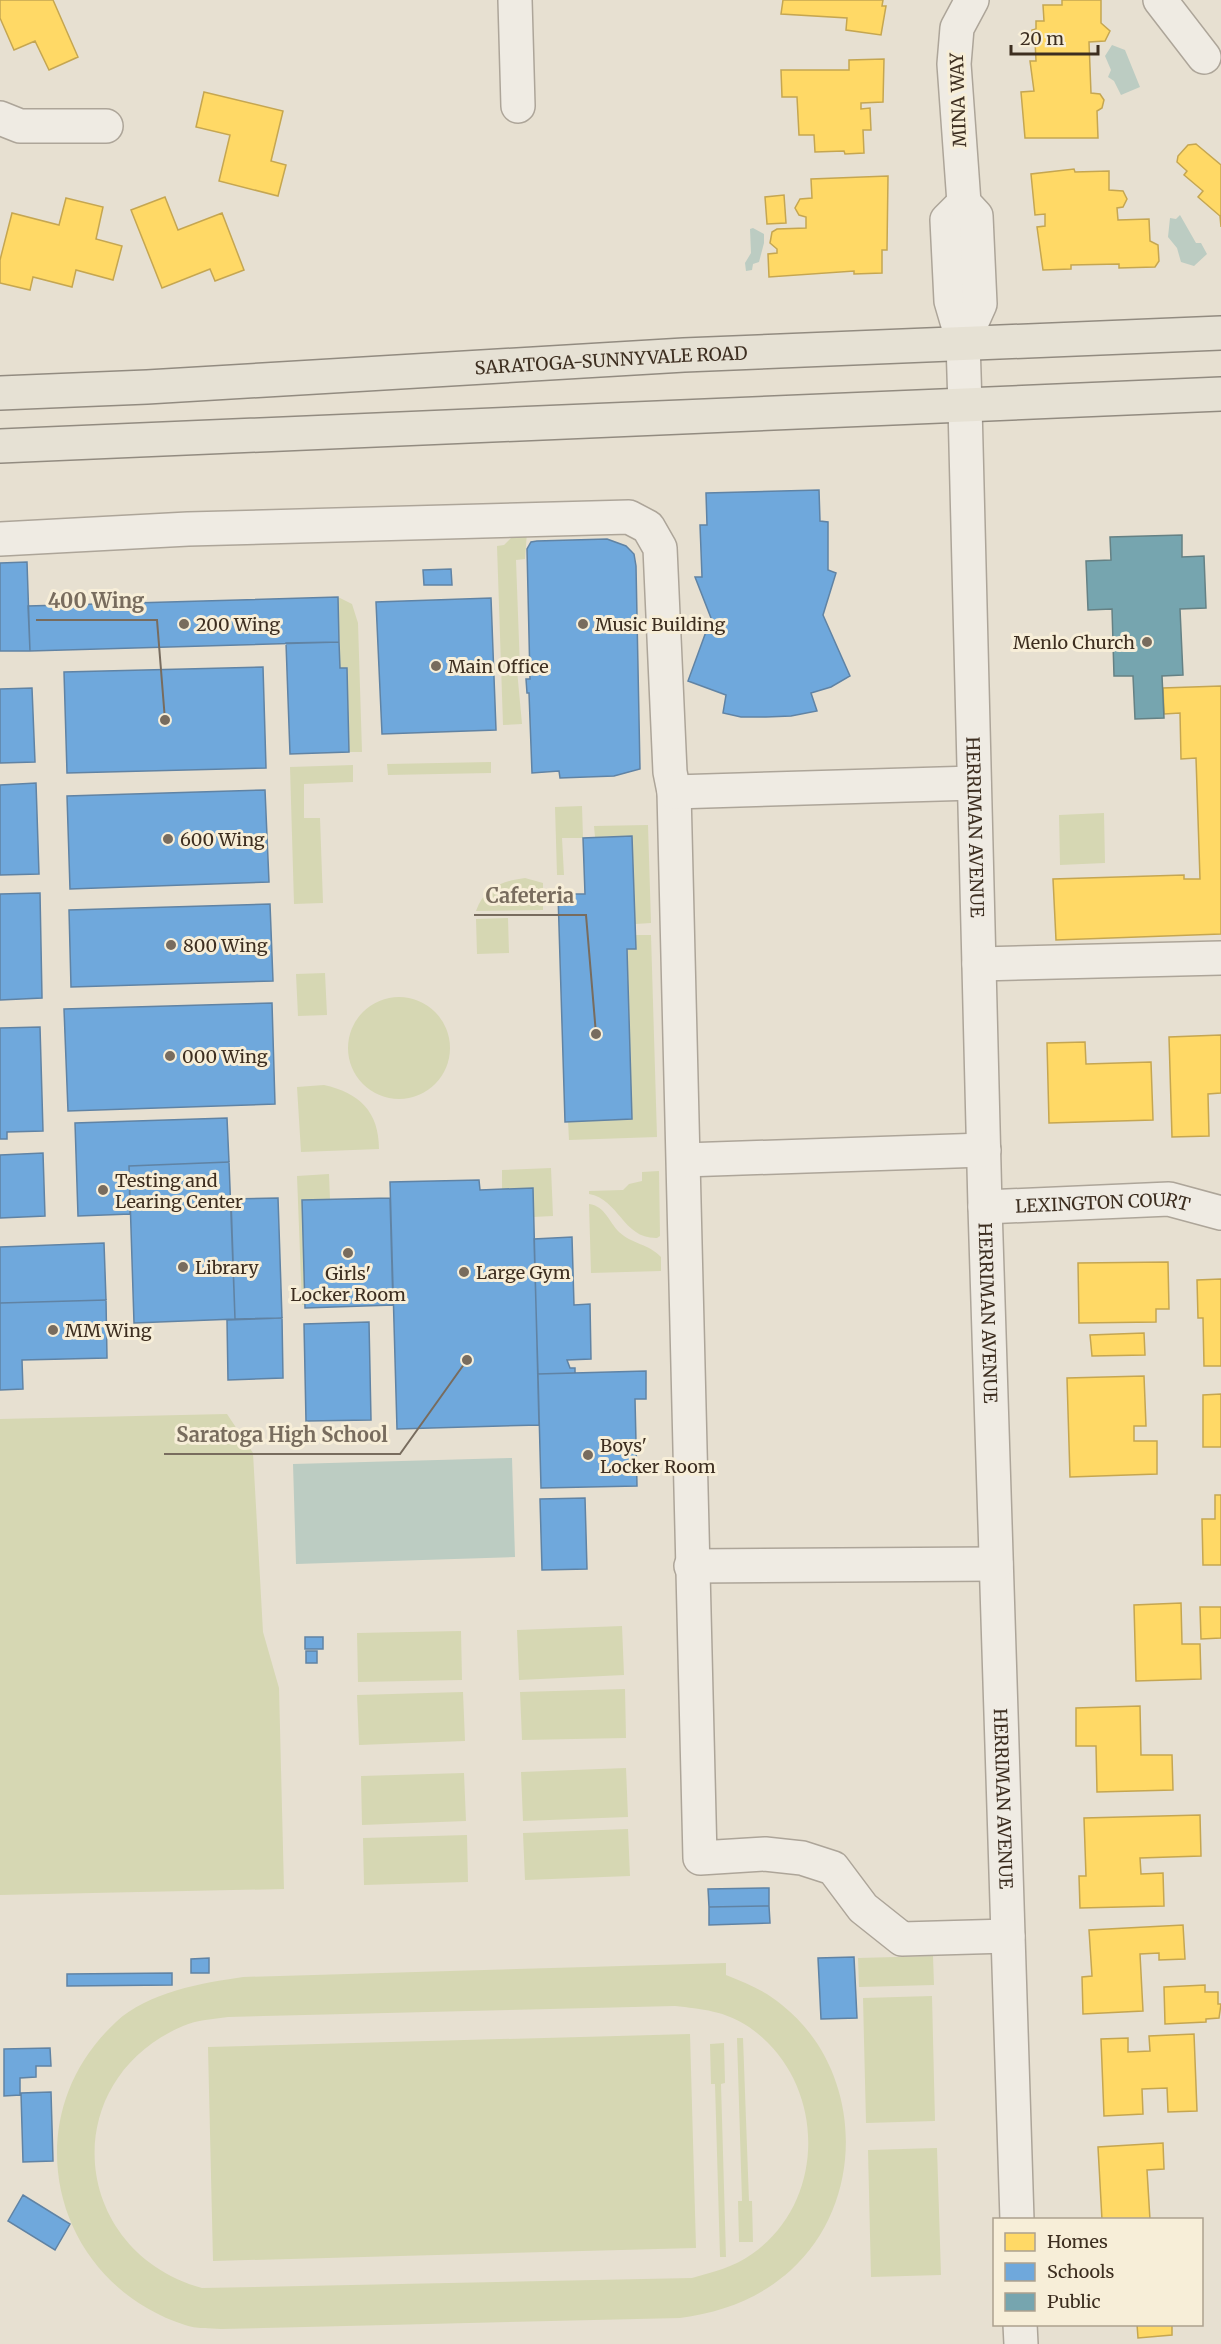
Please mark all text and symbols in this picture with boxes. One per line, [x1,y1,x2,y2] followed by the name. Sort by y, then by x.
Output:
[1011,18,1098,56] scale bar
[1020,27,1064,50] text: 20 m
[945,52,971,148] street label: MINA WAY
[474,341,748,379] street label: SARATOGA-SUNNYVALE ROAD
[36,582,157,620] callout: 400 Wing
[48,588,145,613] text: 400 Wing
[196,613,280,636] place label: 200 Wing
[595,613,725,636] place label: Music Building
[177,617,191,631] marker: 200 Wing
[576,617,590,631] marker: Music Building
[1013,631,1135,654] place label: Menlo Church
[1140,635,1154,649] marker: Menlo Church
[448,655,549,678] place label: Main Office
[429,659,443,673] marker: Main Office
[962,736,989,918] street label: HERRIMAN AVENUE
[180,828,265,851] place label: 600 Wing
[161,832,175,846] marker: 600 Wing
[474,877,586,915] callout: Cafeteria
[486,883,574,908] text: Cafeteria
[183,934,268,957] place label: 800 Wing
[164,938,178,952] marker: 800 Wing
[182,1045,268,1068] place label: 000 Wing
[163,1049,177,1063] marker: 000 Wing
[115,1169,243,1213] place label: Testing and Learing Center
[96,1183,110,1197] marker: Testing and Learing Center
[1015,1187,1193,1217] street label: LEXINGTON COURT
[974,1222,1003,1404] street label: HERRIMAN AVENUE
[341,1246,355,1260] marker: Girls' Locker Room
[195,1256,259,1279] place label: Library
[176,1260,190,1274] marker: Library
[476,1261,571,1284] place label: Large Gym
[290,1262,406,1306] place label: Girls' Locker Room
[457,1265,471,1279] marker: Large Gym
[65,1319,152,1342] place label: MM Wing
[46,1323,60,1337] marker: MM Wing
[164,1416,400,1454] callout: Saratoga High School
[176,1422,388,1447] text: Saratoga High School
[600,1434,716,1478] place label: Boys' Locker Room
[581,1448,595,1462] marker: Boys' Locker Room
[989,1708,1018,1890] street label: HERRIMAN AVENUE
[993,2218,1203,2326] legend
[1047,2230,1108,2253] text: Homes
[1047,2260,1115,2283] text: Schools
[1047,2290,1101,2313] text: Public

